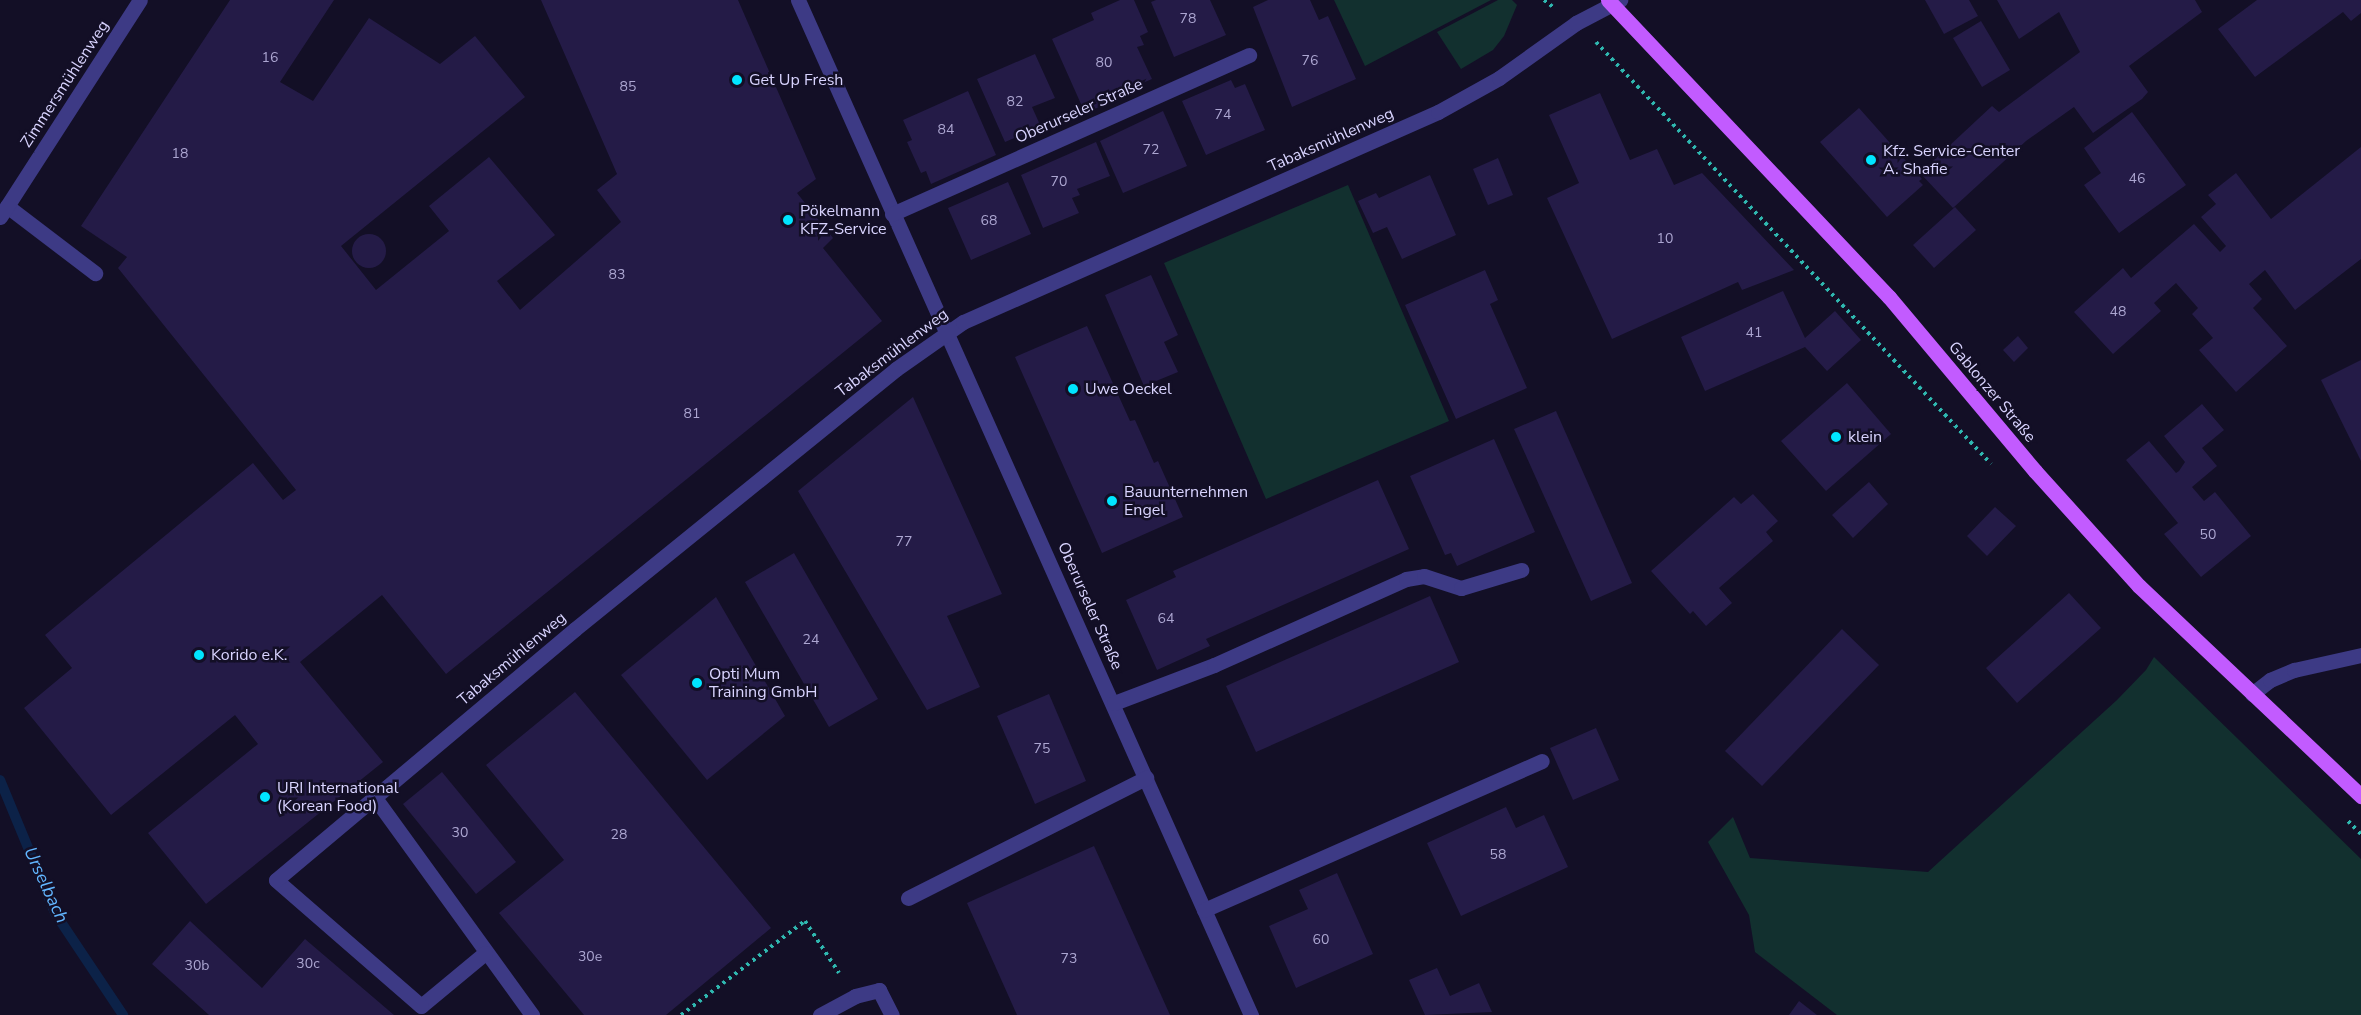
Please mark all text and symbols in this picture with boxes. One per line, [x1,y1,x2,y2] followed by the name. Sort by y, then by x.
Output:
[1180,11,1196,27] house number: 78
[17,17,113,151] street label: Zimmersmühlenweg
[262,50,278,66] house number: 16
[1302,53,1318,69] house number: 76
[1096,55,1112,71] house number: 80
[749,70,843,90] place label: Get Up Fresh
[730,73,744,87] marker: Get Up Fresh
[1012,74,1146,148] street label: Oberurseler Straße
[620,79,636,95] house number: 85
[1007,94,1023,110] house number: 82
[1265,104,1397,176] street label: Tabaksmühlenweg
[1215,107,1231,123] house number: 74
[938,122,954,138] house number: 84
[1883,141,2020,179] place label: Kfz. Service-Center A. Shafie
[1143,142,1159,158] house number: 72
[172,146,188,162] house number: 18
[1864,153,1878,167] marker: Kfz. Service-Center A. Shafie
[2129,171,2145,187] house number: 46
[1051,174,1067,190] house number: 70
[800,201,886,239] place label: Pökelmann KFZ-Service
[781,213,795,227] marker: Pökelmann KFZ-Service
[981,213,997,229] house number: 68
[1657,231,1673,247] house number: 10
[609,267,625,283] house number: 83
[2110,304,2126,320] house number: 48
[832,305,952,401] street label: Tabaksmühlenweg
[1746,325,1762,341] house number: 41
[1944,338,2040,446] street label: Gablonzer Straße
[1085,379,1172,399] place label: Uwe Oeckel
[1066,382,1080,396] marker: Uwe Oeckel
[684,406,700,422] house number: 81
[1848,427,1882,447] place label: klein
[1829,430,1843,444] marker: klein
[1124,482,1248,520] place label: Bauunternehmen Engel
[1105,494,1119,508] marker: Bauunternehmen Engel
[2200,527,2216,543] house number: 50
[896,534,912,550] house number: 77
[1053,539,1127,673] street label: Oberurseler Straße
[454,608,570,710] street label: Tabaksmühlenweg
[1158,611,1174,627] house number: 64
[803,632,819,648] house number: 24
[211,645,287,665] place label: Korido e.K.
[192,648,206,662] marker: Korido e.K.
[709,664,817,702] place label: Opti Mum Training GmbH
[690,676,704,690] marker: Opti Mum Training GmbH
[1034,741,1050,757] house number: 75
[277,778,399,816] place label: URI International (Korean Food)
[258,790,272,804] marker: URI International (Korean Food)
[452,825,468,841] house number: 30
[611,827,627,843] house number: 28
[19,843,73,927] water label: Urselbach
[1490,847,1506,863] house number: 58
[1313,932,1329,948] house number: 60
[578,949,602,965] house number: 30e
[1061,951,1077,967] house number: 73
[296,956,320,972] house number: 30c
[185,958,209,974] house number: 30b

